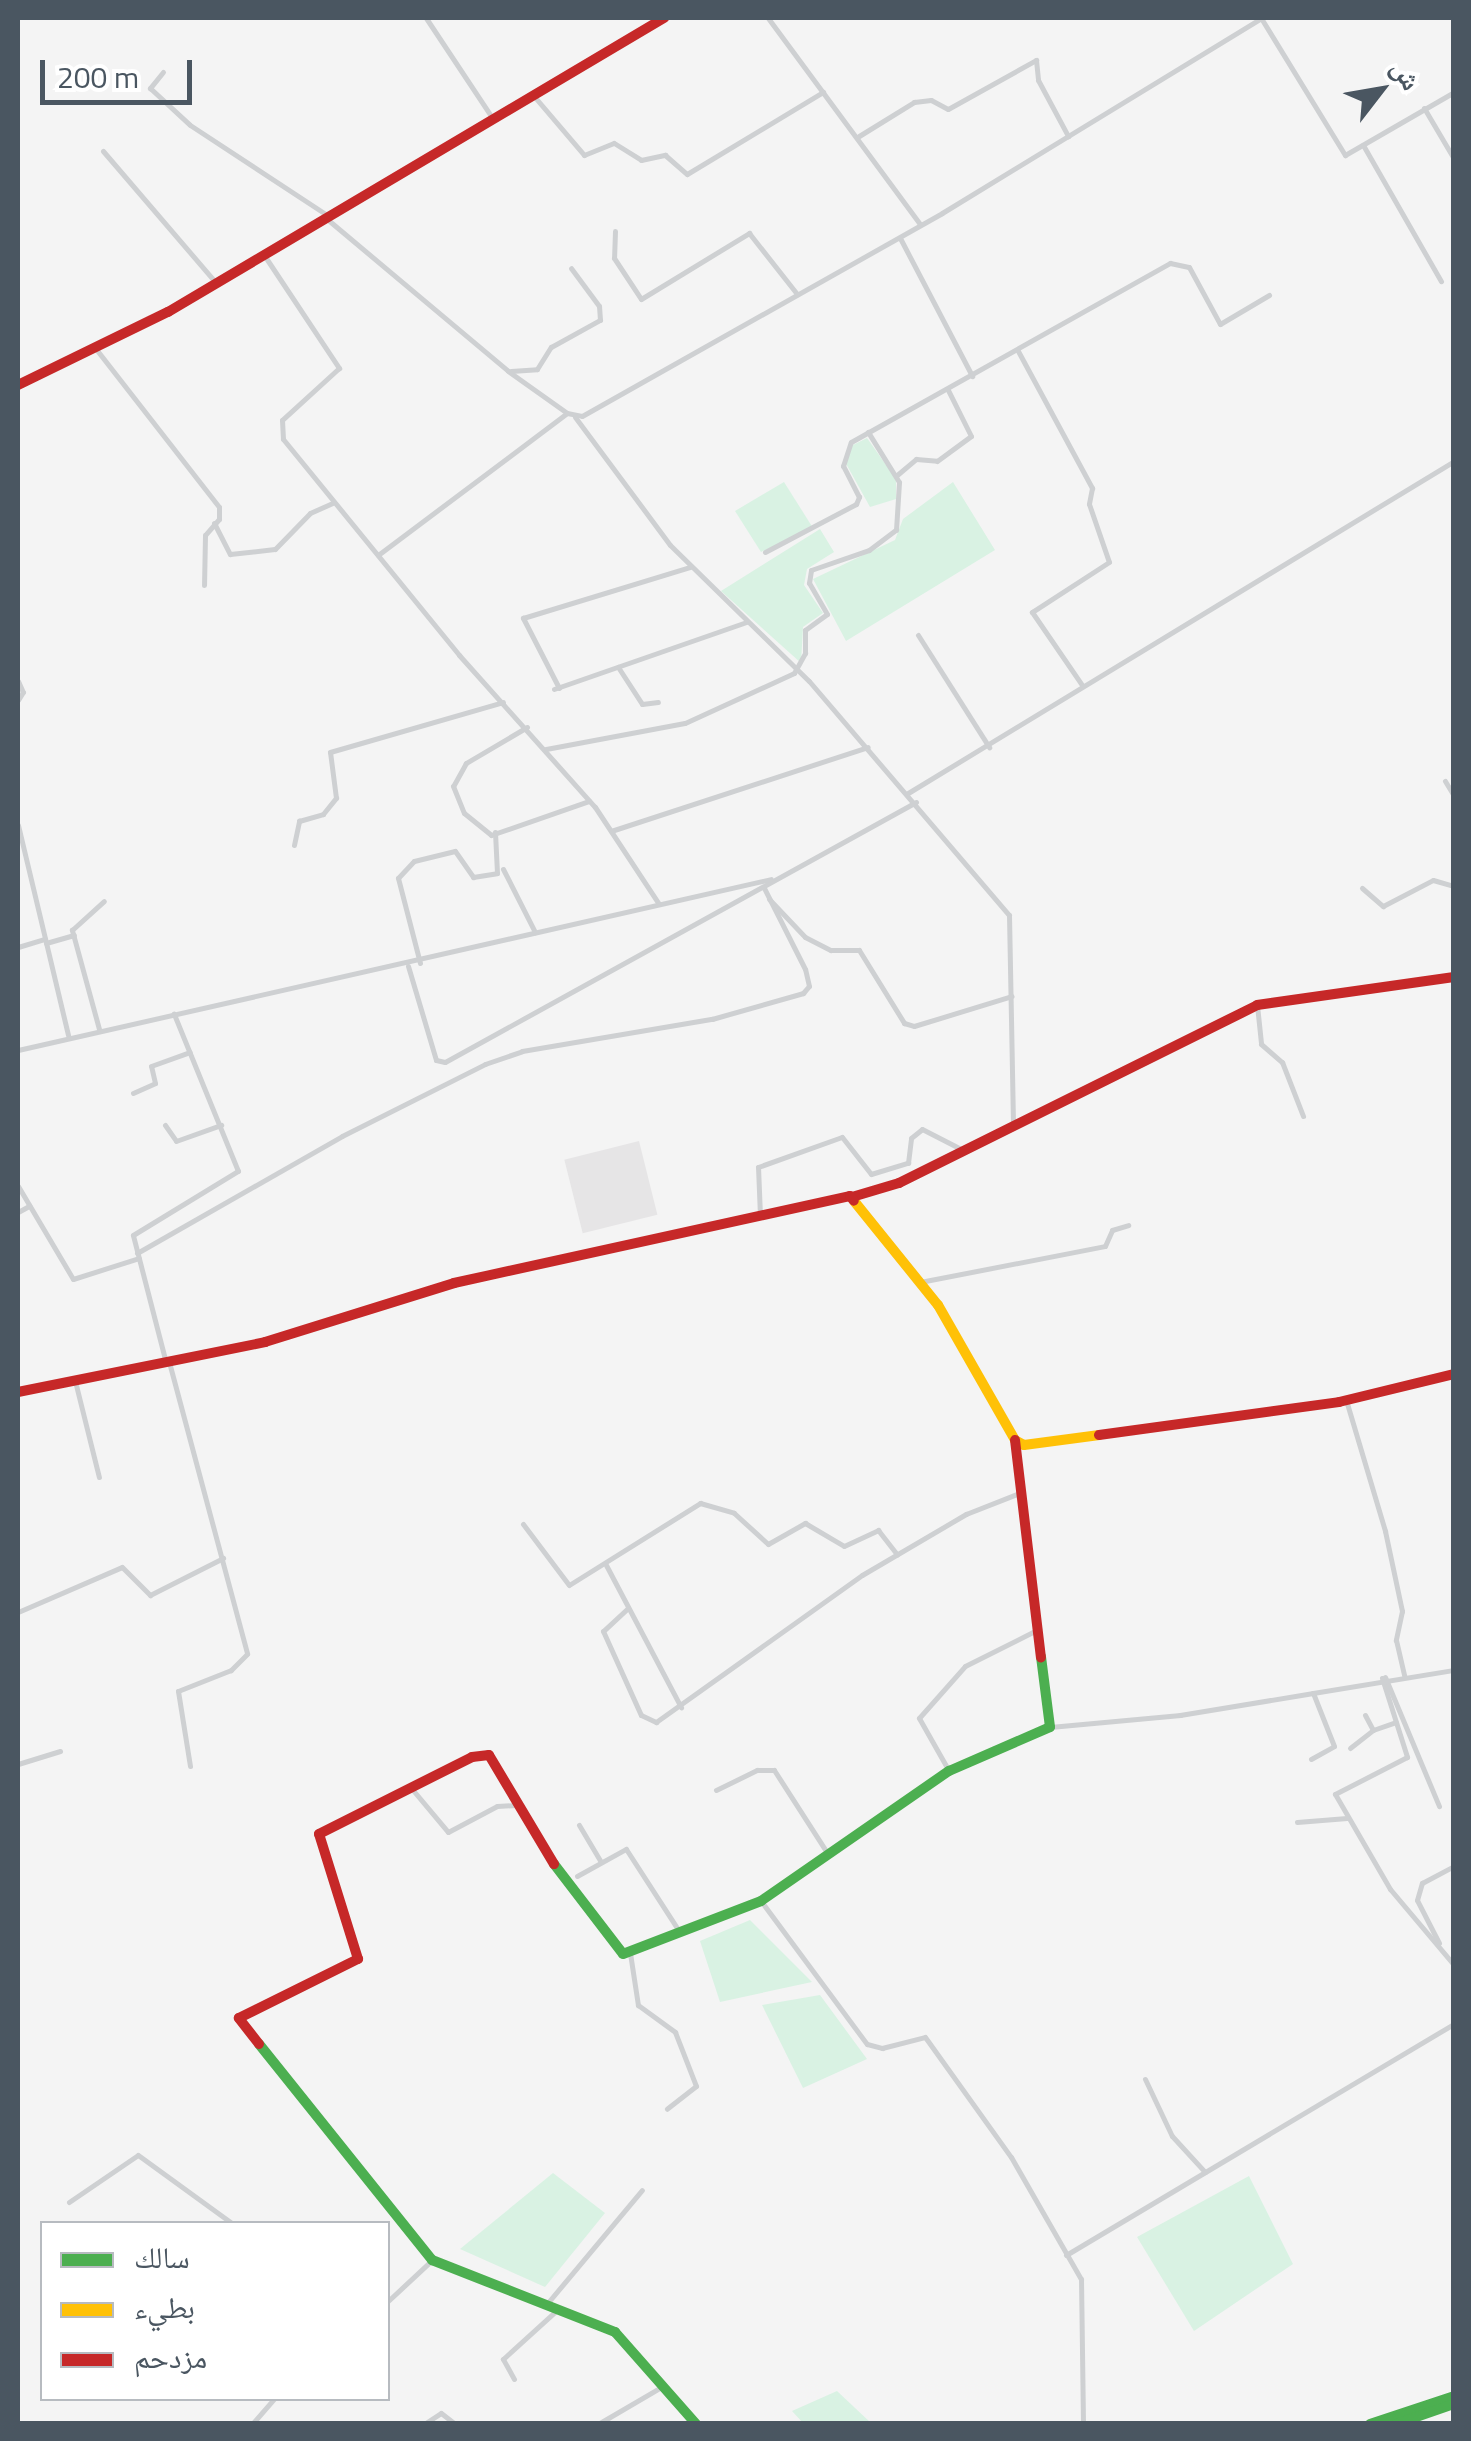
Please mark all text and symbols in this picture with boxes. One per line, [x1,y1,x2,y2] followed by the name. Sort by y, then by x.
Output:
[45,40,198,102] scale bar
[1331,40,1431,140] north arrow
[1381,50,1433,98] text: ش
[57,54,139,100] text: 200 m
[40,2221,390,2401] legend
[134,2234,190,2280] text: سالك
[134,2284,195,2330] text: بطيء
[134,2334,207,2380] text: مزدحم

